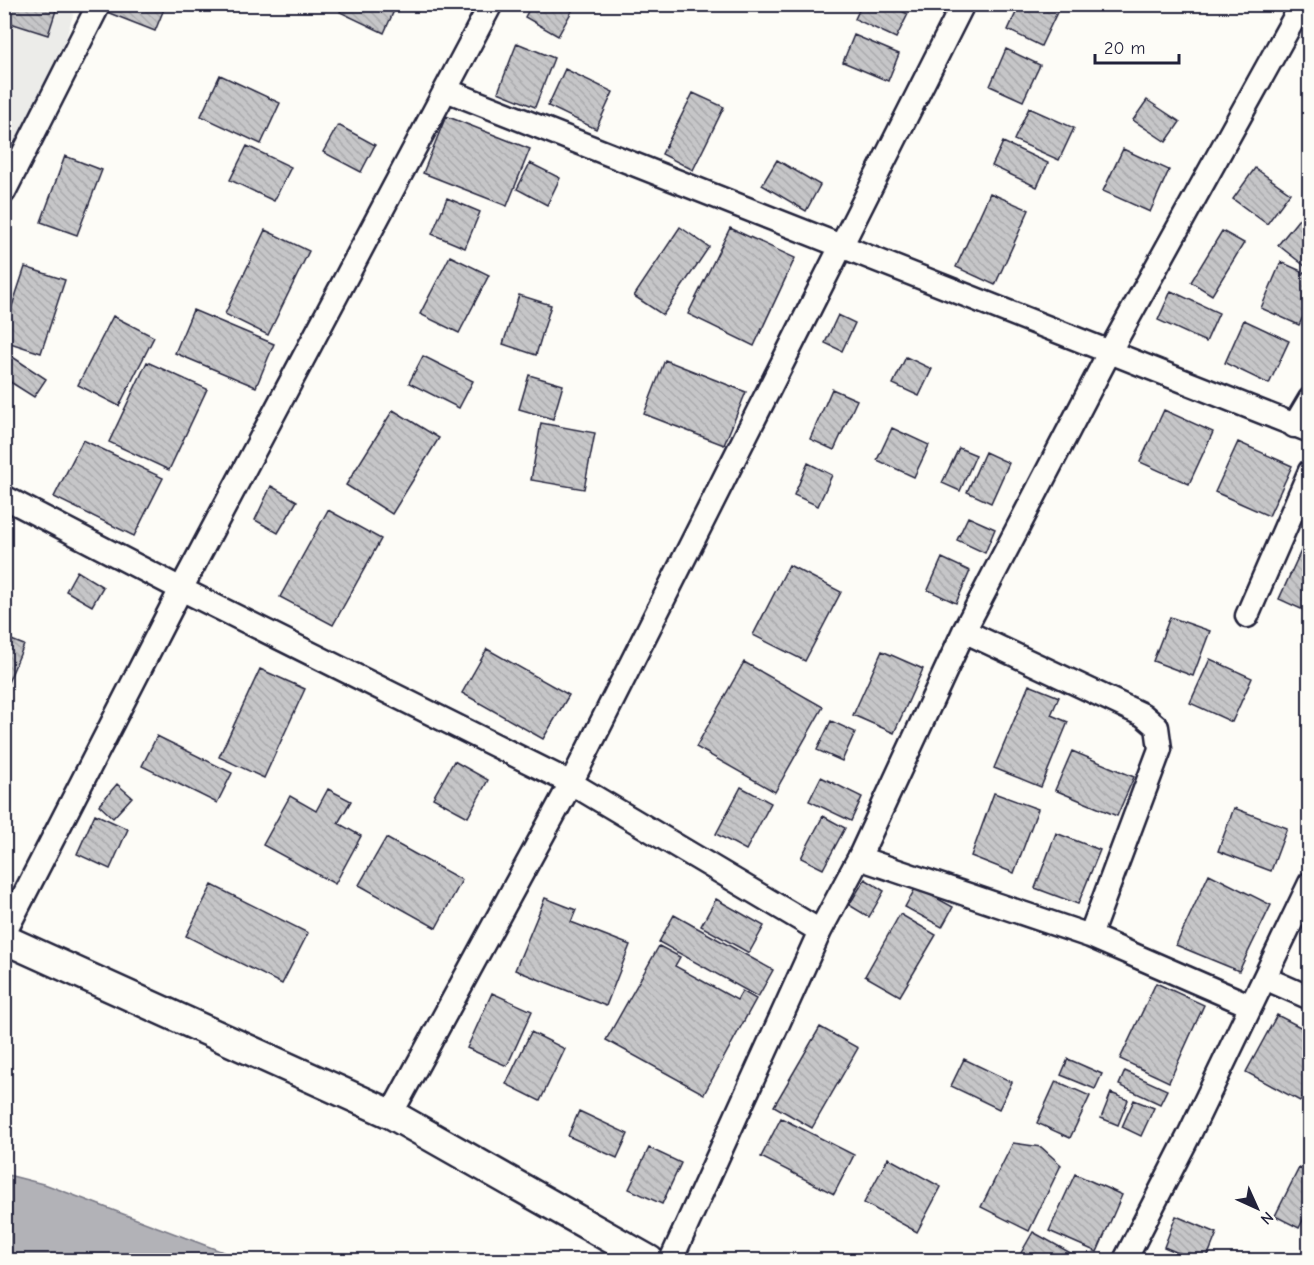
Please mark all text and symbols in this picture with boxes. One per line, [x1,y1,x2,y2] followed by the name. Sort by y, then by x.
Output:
[1095,27,1179,65] scale bar
[1104,38,1145,59] text: 20 m
[1227,1178,1287,1238] north arrow
[1257,1208,1277,1228] text: N

